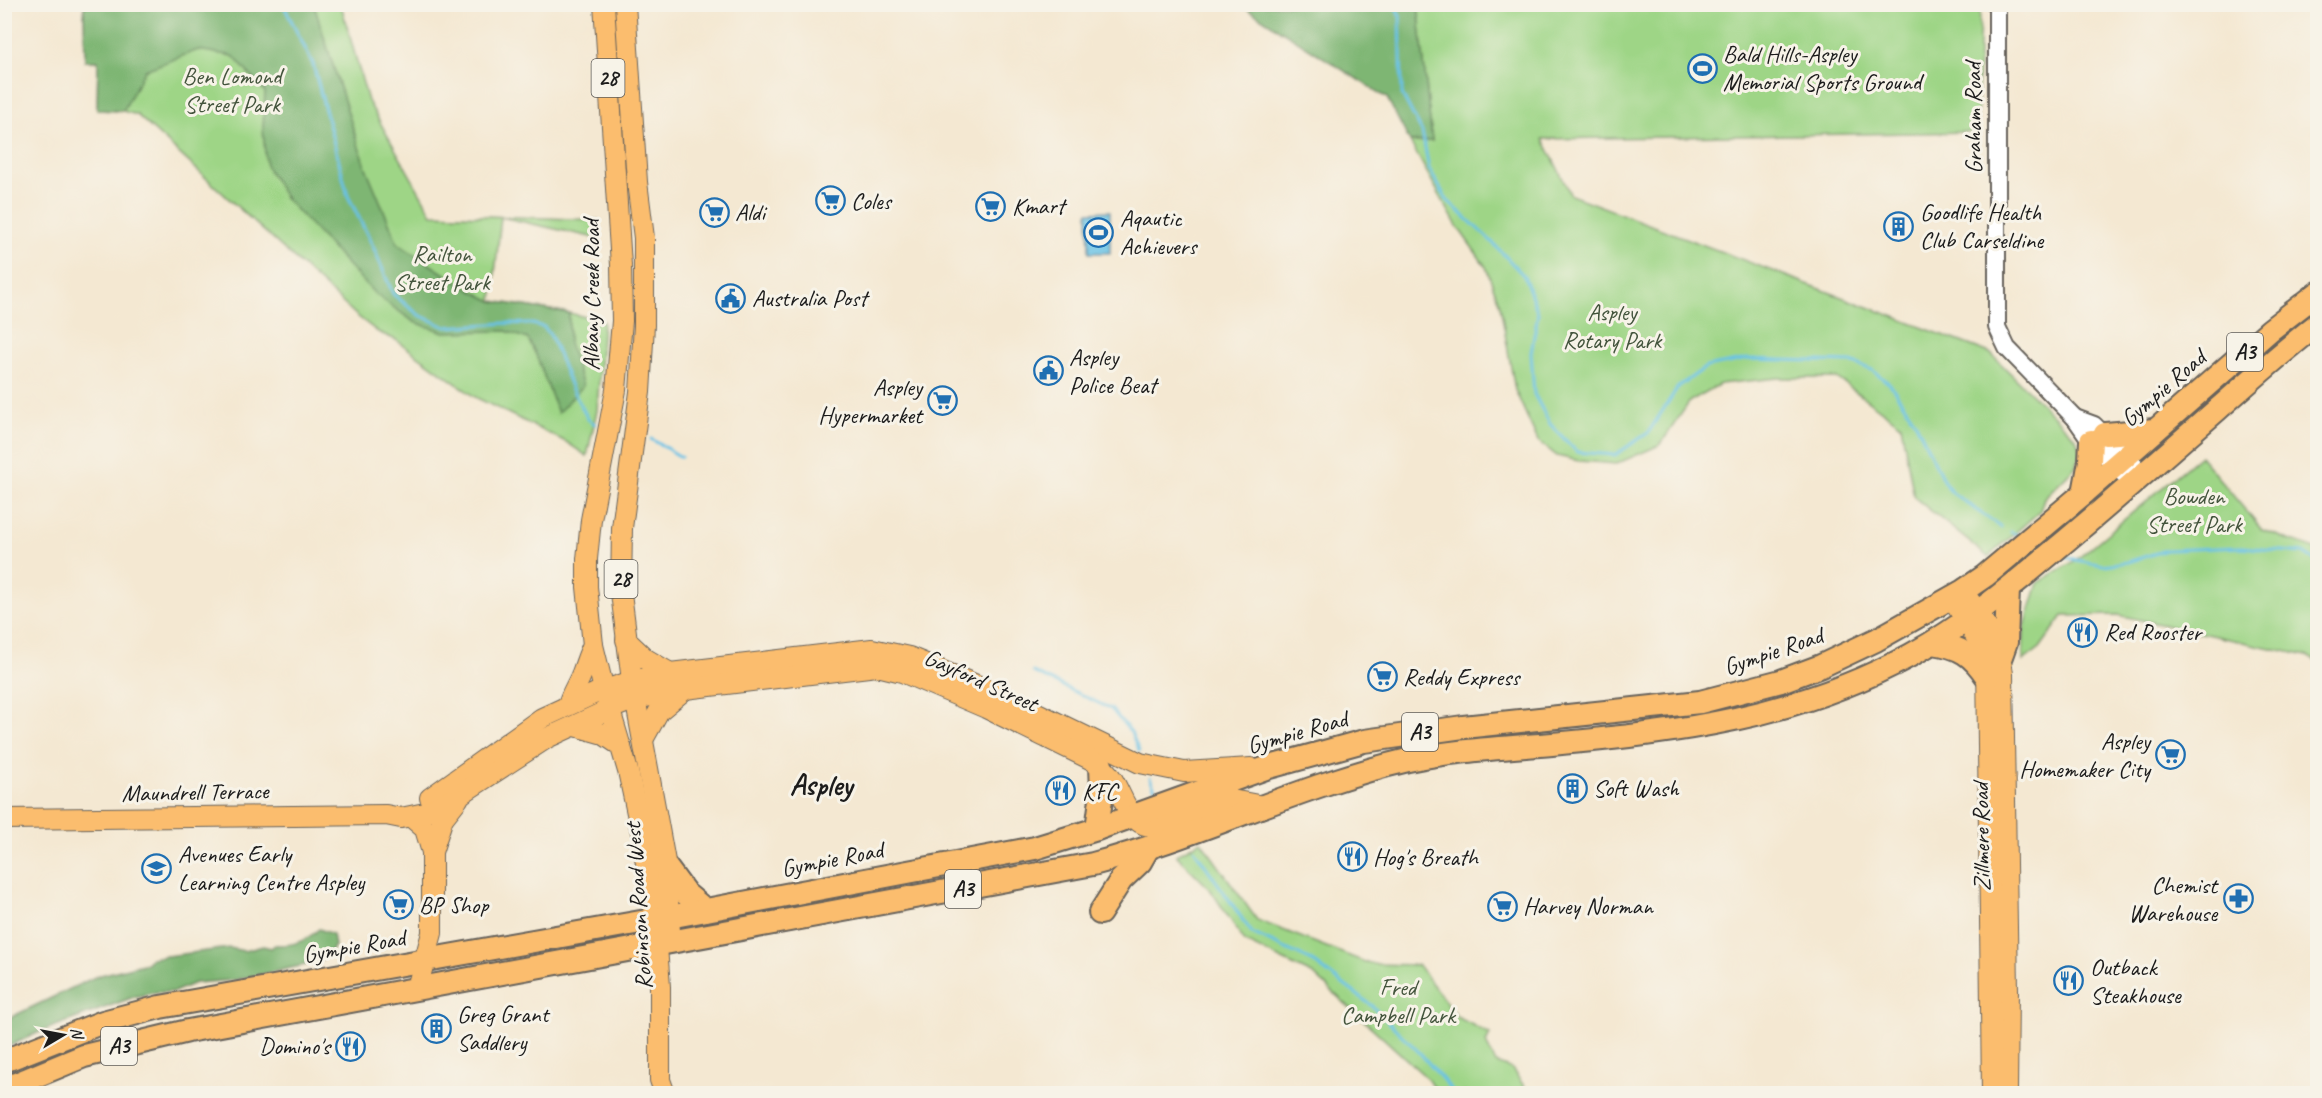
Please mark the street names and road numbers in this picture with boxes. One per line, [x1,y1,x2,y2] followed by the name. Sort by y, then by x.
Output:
[592,59,624,97] road number: 28
[1958,59,1988,174] street label: Graham Road
[576,216,606,371] street label: Albany Creek Road
[2227,333,2263,371] road number: A3
[2114,341,2214,433] street label: Gympie Road
[604,560,638,598] road number: 28
[1720,619,1830,682] street label: Gympie Road
[920,642,1044,719] street label: Gayford Street
[1243,702,1354,761] street label: Gympie Road
[1402,713,1438,751] road number: A3
[121,776,271,808] street label: Maundrell Terrace
[1965,779,1997,892] street label: Zillmere Road
[617,819,659,990] street label: Robinson Road West
[779,834,889,884] street label: Gympie Road
[945,870,981,908] road number: A3
[301,922,411,970] street label: Gympie Road
[101,1027,137,1065] road number: A3

